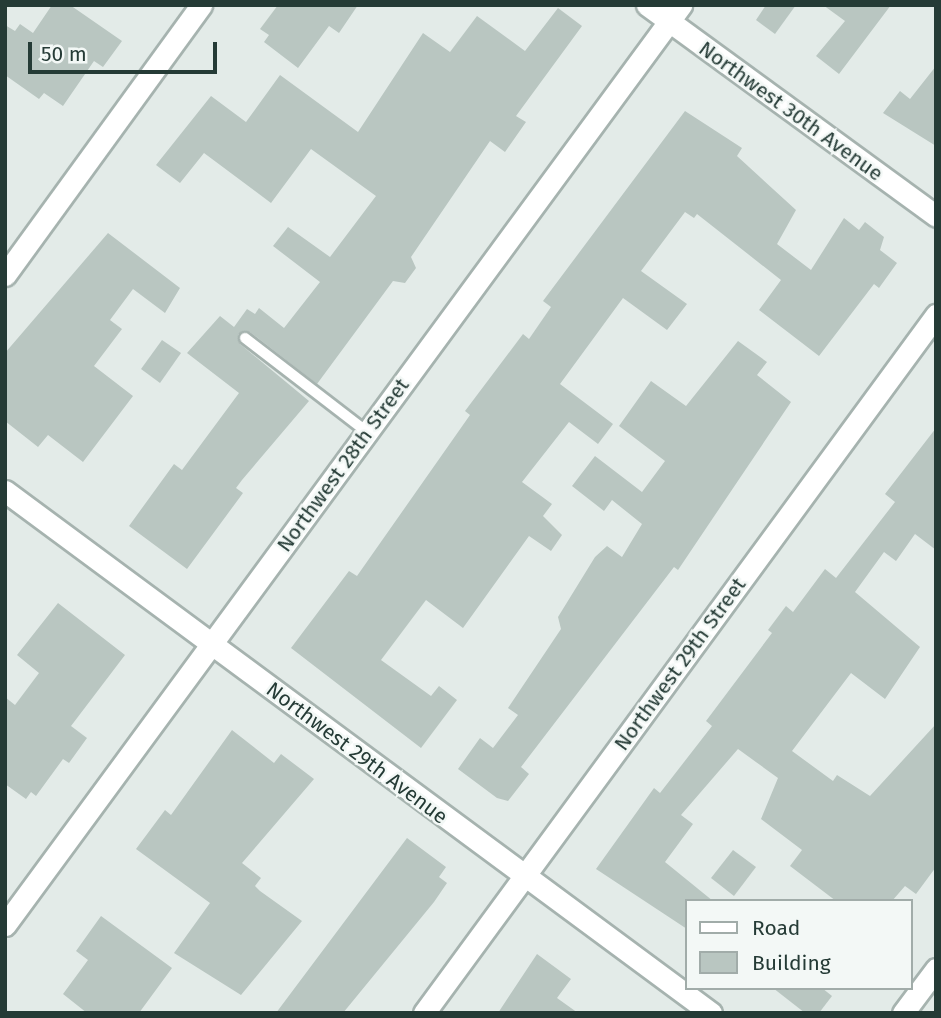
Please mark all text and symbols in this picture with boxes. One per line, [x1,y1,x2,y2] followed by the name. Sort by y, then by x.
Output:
[32,28,220,72] scale bar
[694,36,888,186] street label: Northwest 30th Avenue
[41,41,87,67] text: 50 m
[272,373,414,557] street label: Northwest 28th Street
[609,573,751,755] street label: Northwest 29th Street
[261,677,453,829] street label: Northwest 29th Avenue
[685,899,913,990] legend
[752,915,800,941] text: Road
[752,950,831,976] text: Building

